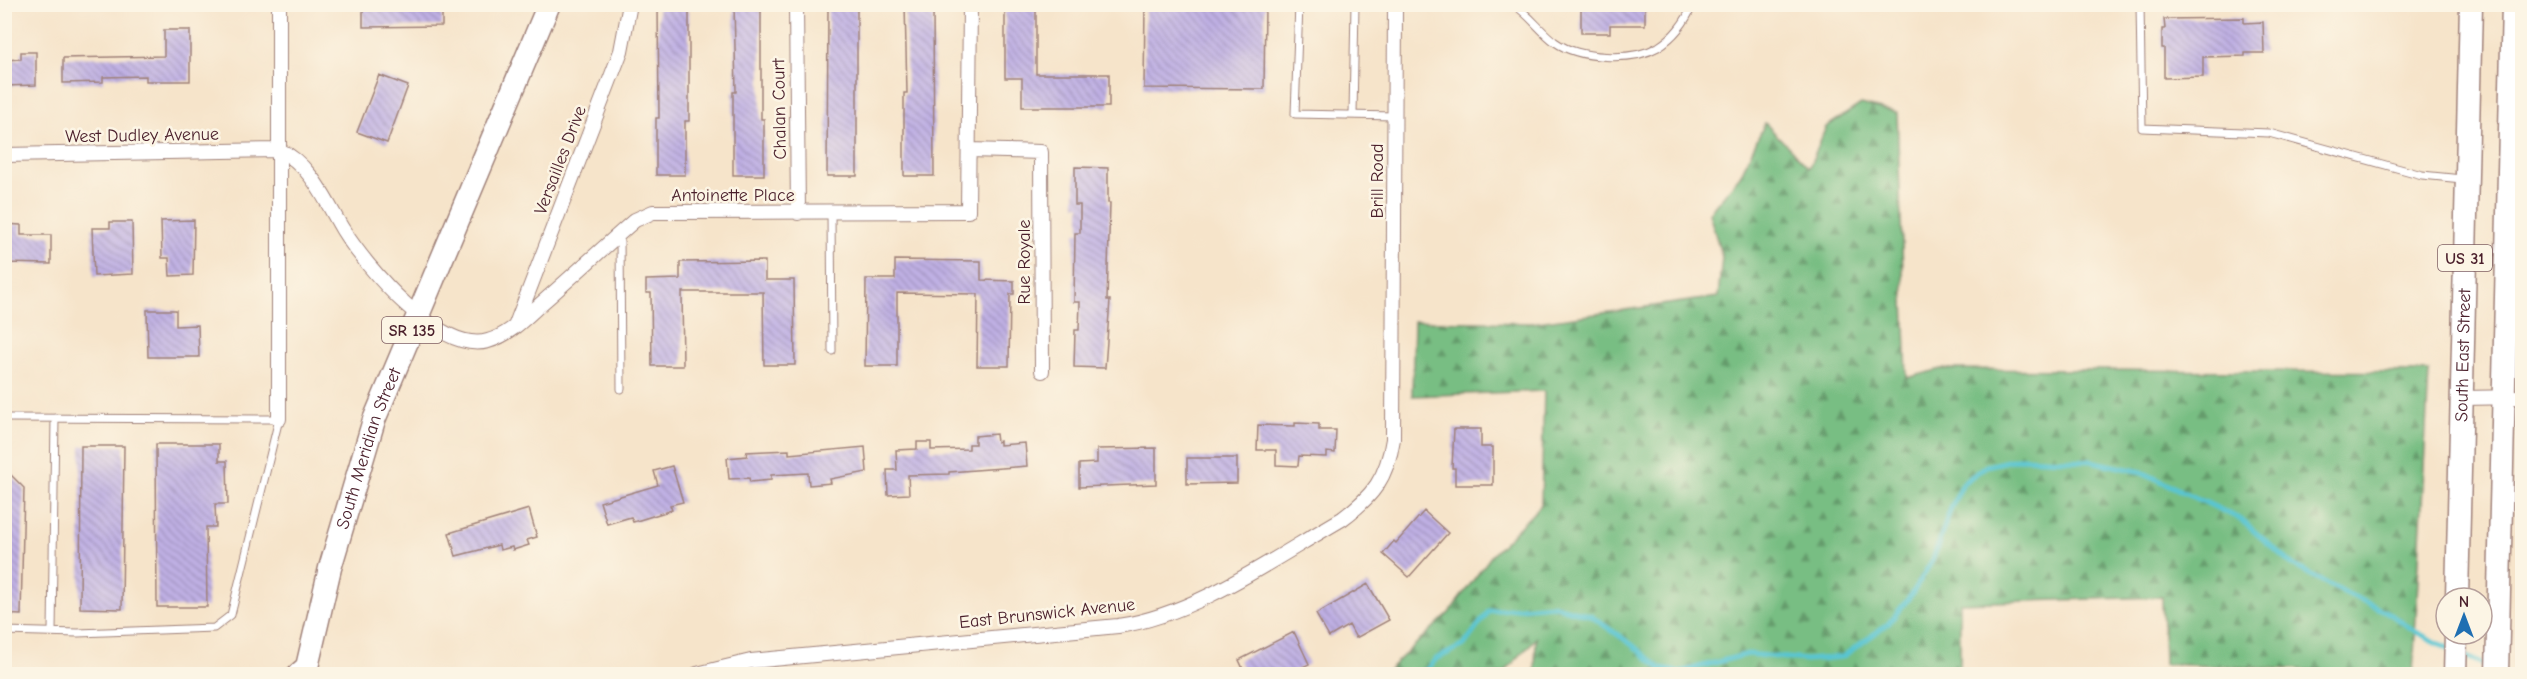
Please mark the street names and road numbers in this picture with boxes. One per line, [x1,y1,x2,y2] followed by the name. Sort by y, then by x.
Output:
[768,57,791,160] street label: Chalan Court
[530,103,591,217] street label: Versailles Drive
[65,124,219,147] street label: West Dudley Avenue
[1367,143,1388,219] street label: Brill Road
[671,185,795,206] street label: Antoinette Place
[1014,220,1035,304] street label: Rue Royale
[2438,245,2492,271] road number: US 31
[2451,287,2475,422] street label: South East Street
[382,317,442,343] road number: SR 135
[332,364,406,532] street label: South Meridian Street
[958,594,1136,633] street label: East Brunswick Avenue

